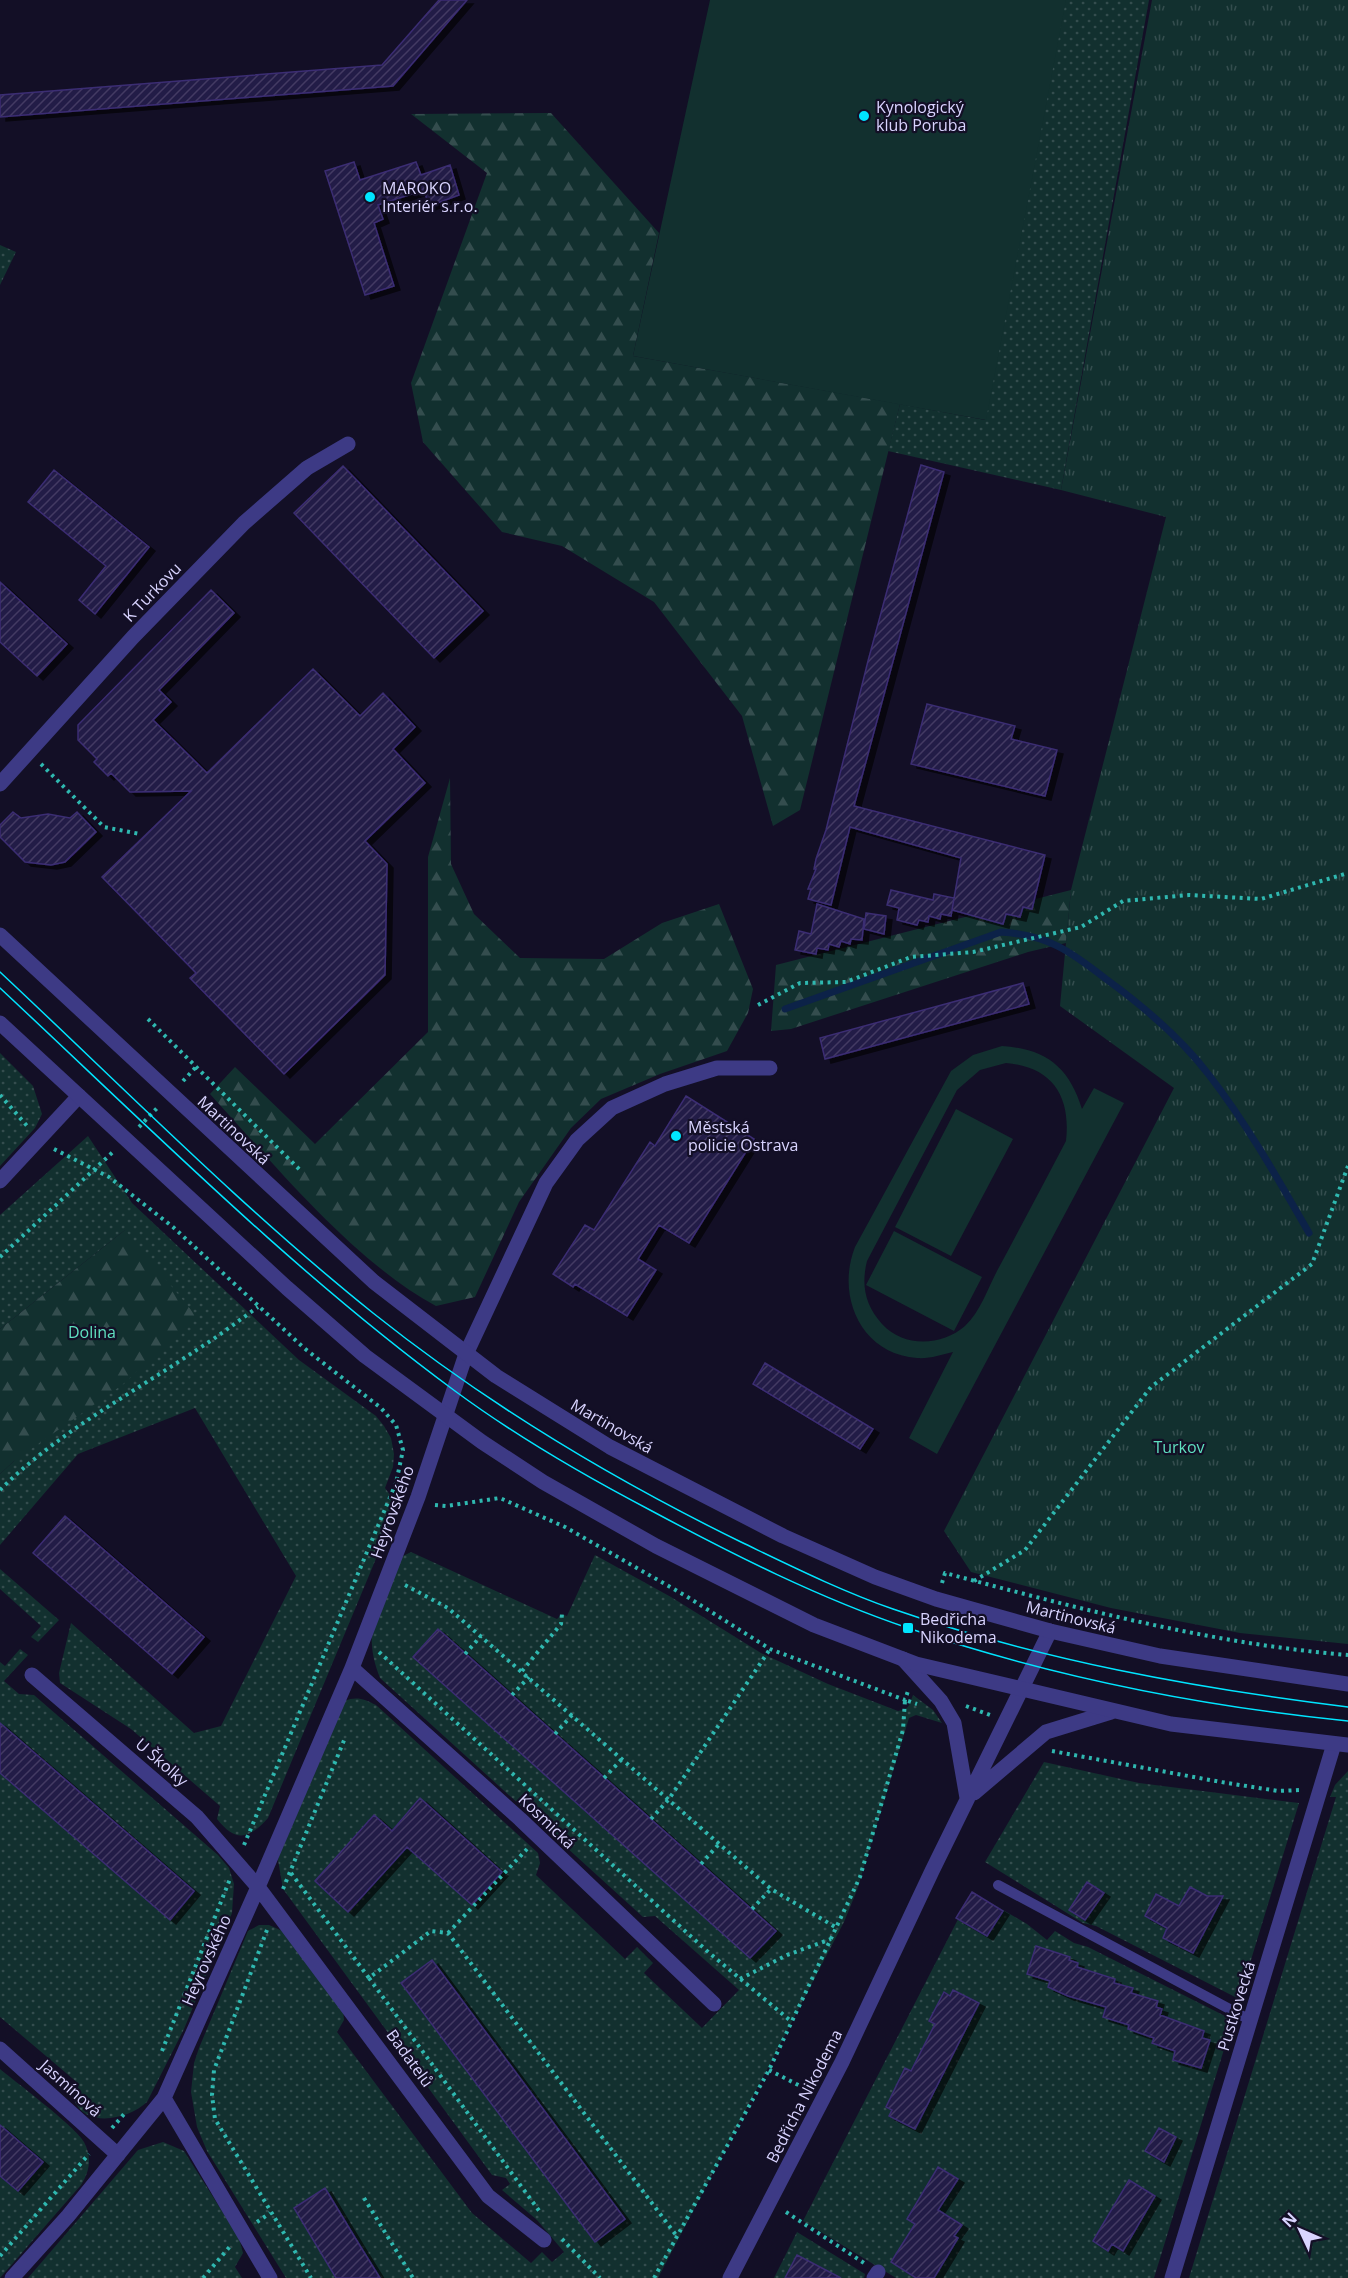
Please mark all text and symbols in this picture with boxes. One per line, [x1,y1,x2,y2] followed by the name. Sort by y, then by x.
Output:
[876,96,966,136] place label: Kynologický klub Poruba
[857,109,871,123] marker: Kynologický klub Poruba
[382,177,478,217] place label: MAROKO Interiér s.r.o.
[363,190,377,204] marker: MAROKO Interiér s.r.o.
[118,557,186,627] street label: K Turkovu
[193,1091,275,1169] street label: Martinovská
[688,1116,798,1156] place label: Městská policie Ostrava
[669,1129,683,1143] marker: Městská policie Ostrava
[68,1321,116,1343] park label: Dolina
[567,1393,657,1459] street label: Martinovská
[1153,1436,1205,1458] park label: Turkov
[365,1462,419,1562] street label: Heyrovského
[1024,1595,1118,1639] street label: Martinovská
[920,1608,997,1648] place label: Bedřicha Nikodema
[901,1621,915,1635] marker: Bedřicha Nikodema
[131,1733,194,1792] street label: U Školky
[514,1788,580,1854] street label: Kosmická
[176,1911,236,2009] street label: Heyrovského
[1212,1958,1260,2054] street label: Pustkovecká
[382,2025,438,2091] street label: Badatelů
[761,2026,847,2166] street label: Bedřicha Nikodema
[34,2053,107,2122] street label: Jasmínová
[1270,2200,1330,2260] north arrow
[1277,2207,1302,2232] text: N

